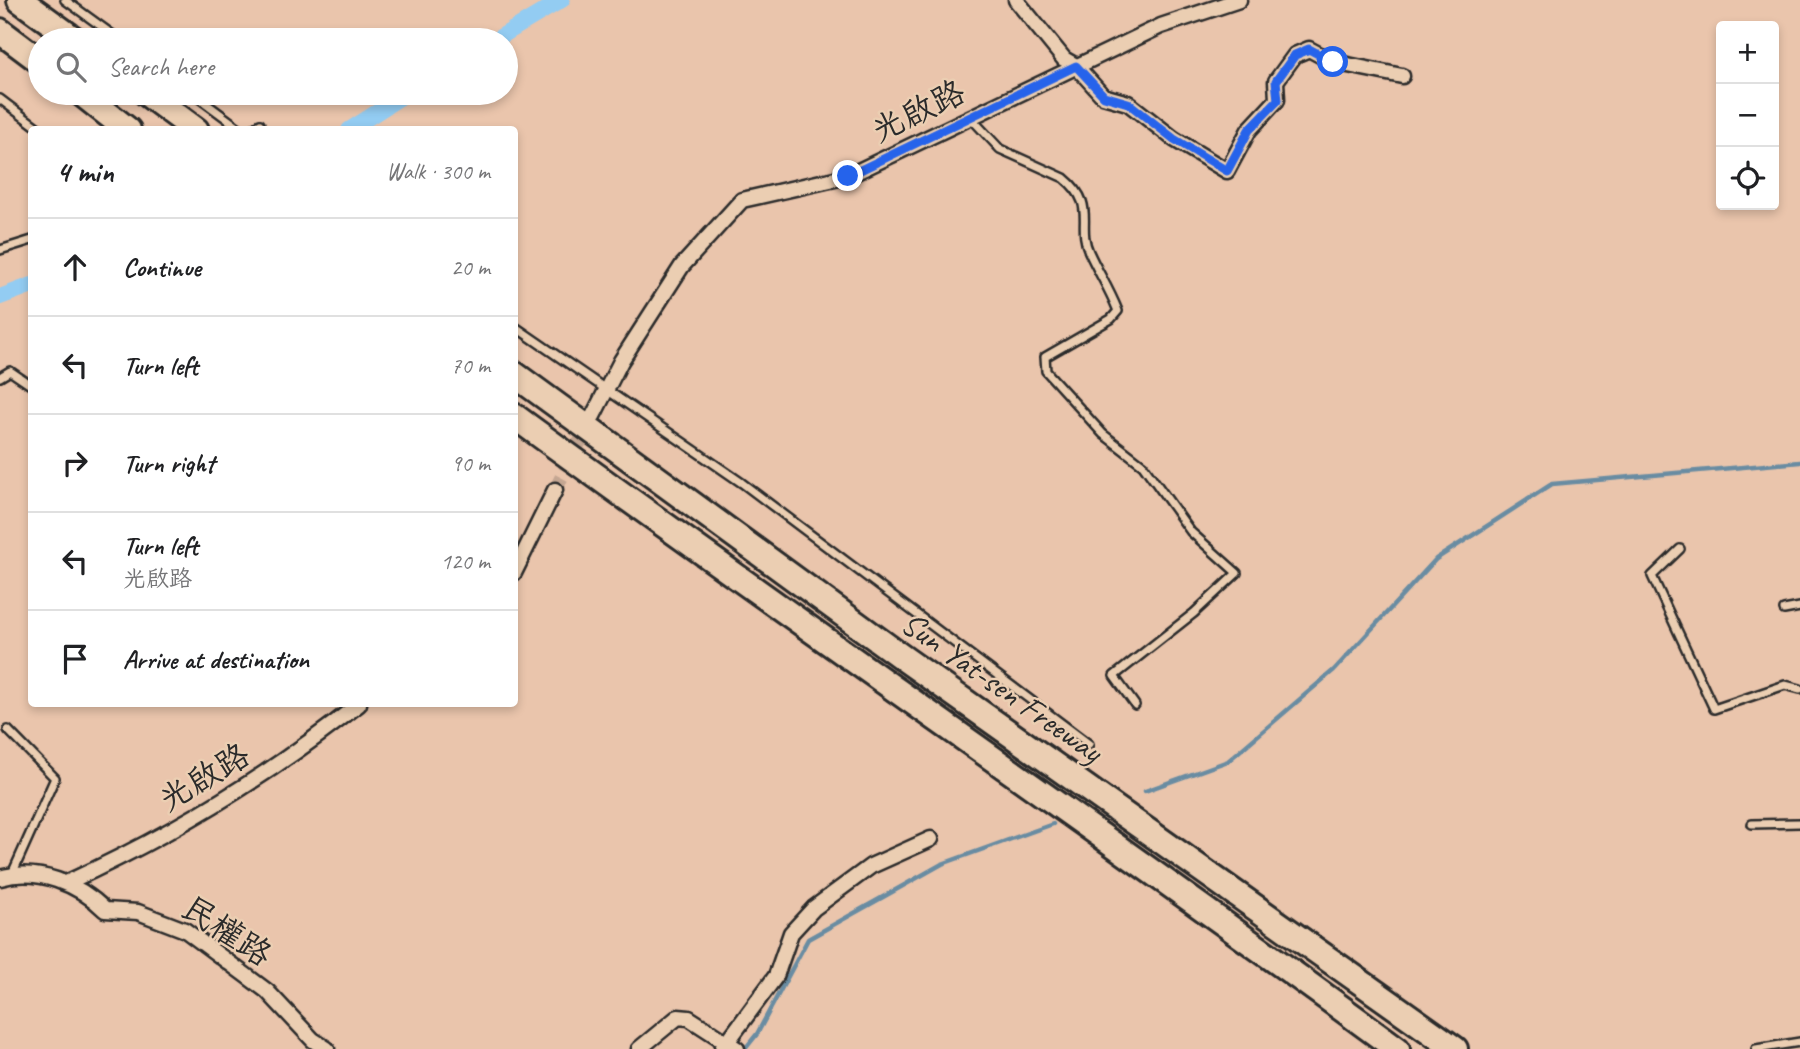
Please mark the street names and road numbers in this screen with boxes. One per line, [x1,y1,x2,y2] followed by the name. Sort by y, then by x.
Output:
[864,70,972,152] street label: 光啟路
[893,602,1113,773] street label: Sun Yat-sen Freeway
[151,734,257,820] street label: 光啟路
[174,886,280,976] street label: 民權路

